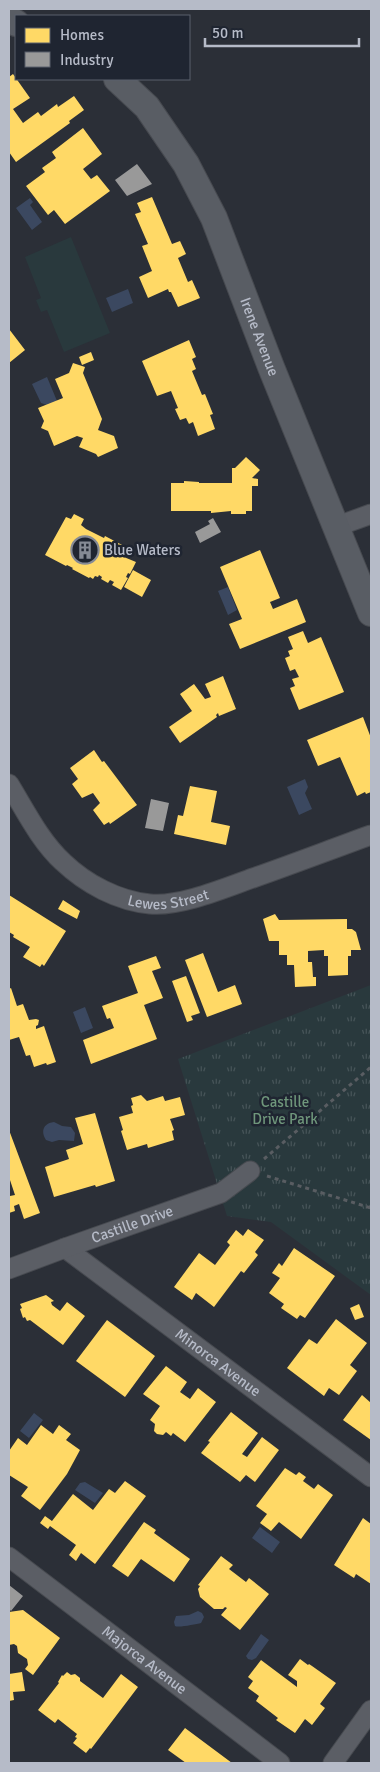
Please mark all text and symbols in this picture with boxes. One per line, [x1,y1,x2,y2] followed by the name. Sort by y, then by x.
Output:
[15,15,190,80] legend
[205,15,359,47] scale bar
[212,24,243,42] text: 50 m
[60,26,104,44] text: Homes
[60,51,113,69] text: Industry
[236,295,283,379] street label: Irene Avenue
[70,535,100,565] building icon: Blue Waters
[104,541,181,559] place label: Blue Waters
[126,885,211,913] street label: Lewes Street
[252,1093,318,1128] park label: Castille Drive Park
[89,1202,175,1247] street label: Castille Drive
[172,1325,264,1400] street label: Minorca Avenue
[98,1622,190,1698] street label: Majorca Avenue

